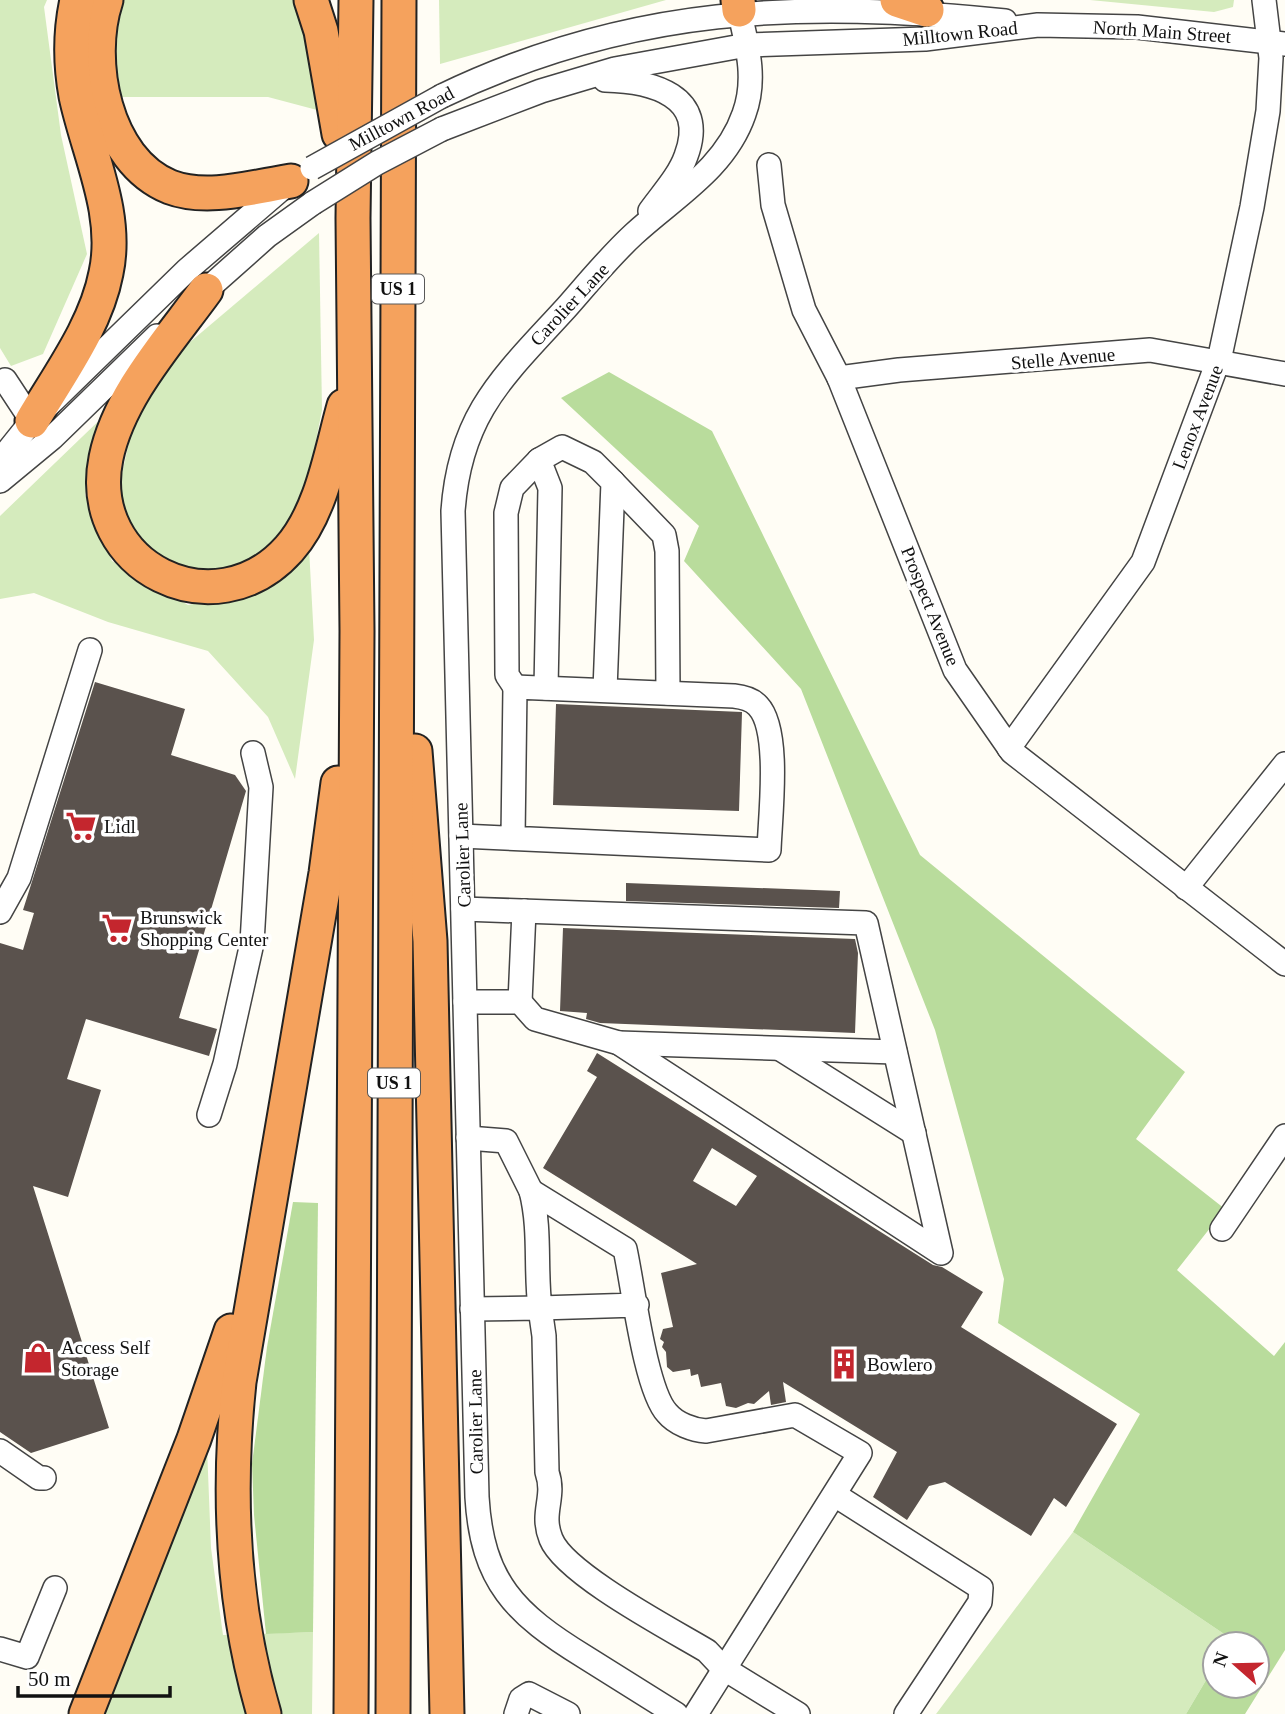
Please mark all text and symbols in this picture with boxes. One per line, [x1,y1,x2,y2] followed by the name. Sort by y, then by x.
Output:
[1092,16,1232,47] street label: North Main Street
[901,17,1019,50] street label: Milltown Road
[345,82,458,155] street label: Milltown Road
[526,259,613,350] street label: Carolier Lane
[372,274,424,304] road number: US 1
[1010,343,1116,374] street label: Stelle Avenue
[1168,362,1227,472] street label: Lenox Avenue
[897,543,964,669] street label: Prospect Avenue
[450,802,475,908] street label: Carolier Lane
[64,809,98,843] supermarket icon: Lidl
[104,816,136,837] place label: Lidl
[140,907,269,950] place label: Brunswick Shopping Center
[100,911,134,945] supermarket icon: Brunswick Shopping Center
[368,1068,420,1098] road number: US 1
[61,1337,151,1380] place label: Access Self Storage
[21,1341,55,1375] shop icon: Access Self Storage
[827,1347,861,1381] building icon: Bowlero
[867,1354,932,1375] place label: Bowlero
[464,1369,487,1475] street label: Carolier Lane
[1201,1630,1271,1700] north arrow
[1208,1649,1233,1669] text: N
[18,1654,170,1698] scale bar
[28,1667,71,1691] text: 50 m

